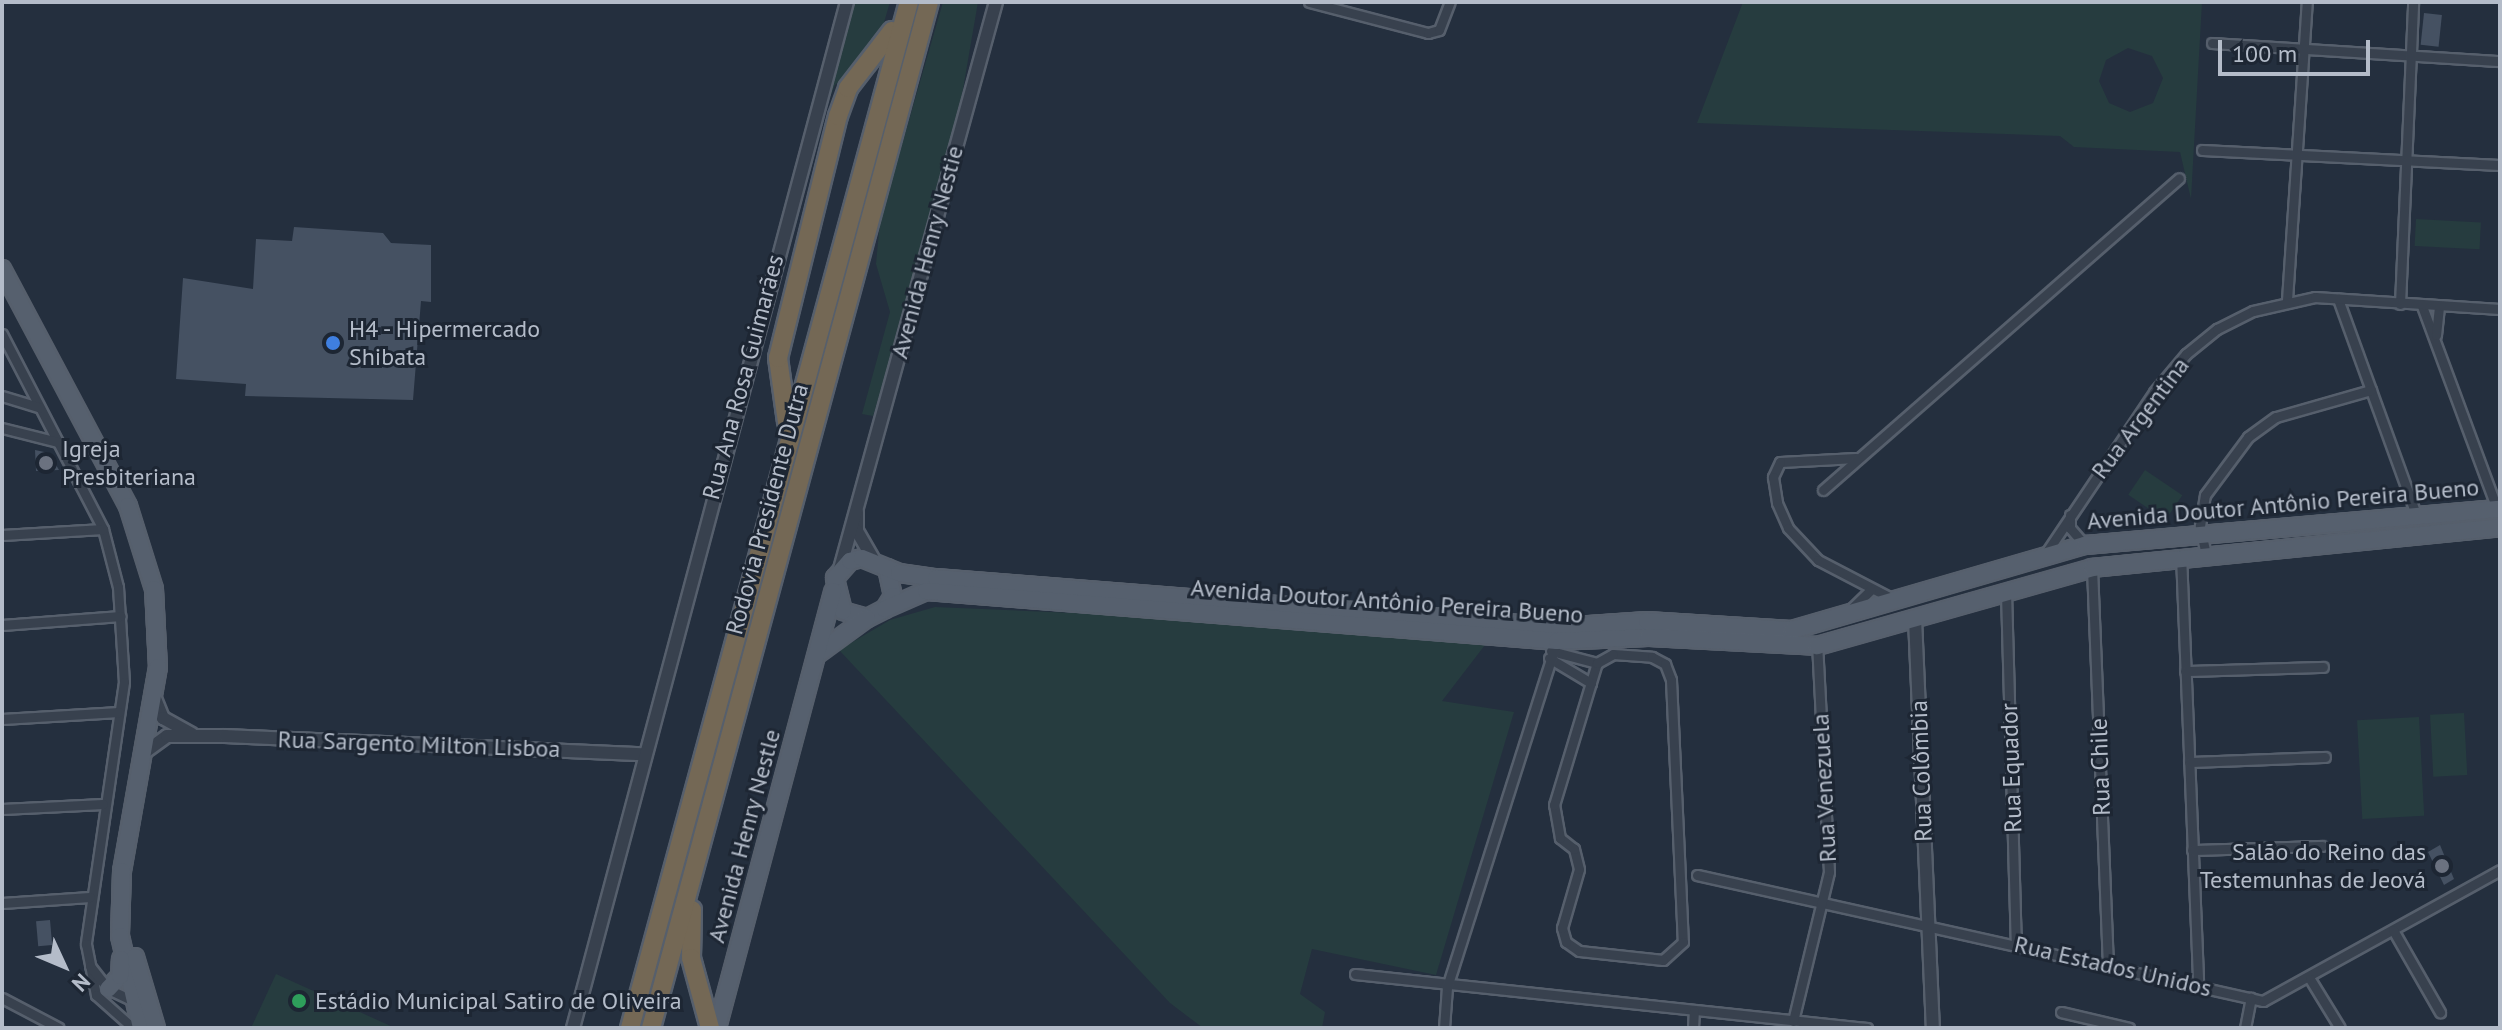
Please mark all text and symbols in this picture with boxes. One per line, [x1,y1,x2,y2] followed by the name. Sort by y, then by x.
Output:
[2222,24,2374,74] scale bar
[2232,38,2297,69] text: 100 m
[885,142,969,362] street label: Avenida Henry Nestie
[696,251,790,503] street label: Rua Ana Rosa Guimarães
[349,315,544,371] place label: H4 - Hipermercado Shibata
[324,334,342,352] marker: H4 - Hipermercado Shibata
[2085,351,2195,485] street label: Rua Argentina
[720,380,814,638] street label: Rodovia Presidente Dutra
[62,435,196,491] place label: Igreja Presbiteriana
[37,454,55,472] marker: Igreja Presbiteriana
[2085,472,2481,536] street label: Avenida Doutor Antônio Pereira Bueno
[1189,573,1585,629] street label: Avenida Doutor Antônio Pereira Bueno
[1904,700,1938,842] street label: Rua Colômbia
[1994,703,2028,833] street label: Rua Equador
[1806,713,1842,863] street label: Rua Venezuela
[2084,718,2116,816] street label: Rua Chile
[277,725,561,763] street label: Rua Sargento Milton Lisboa
[702,726,786,946] street label: Avenida Henry Nestle
[2200,838,2426,894] place label: Salão do Reino das Testemunhas de Jeová
[2433,857,2451,875] marker: Salão do Reino das Testemunhas de Jeová
[24,926,104,1006] north arrow
[2012,929,2214,1003] street label: Rua Estados Unidos
[66,968,96,998] text: N
[315,987,682,1015] place label: Estádio Municipal Satiro de Oliveira
[290,992,308,1010] marker: Estádio Municipal Satiro de Oliveira

